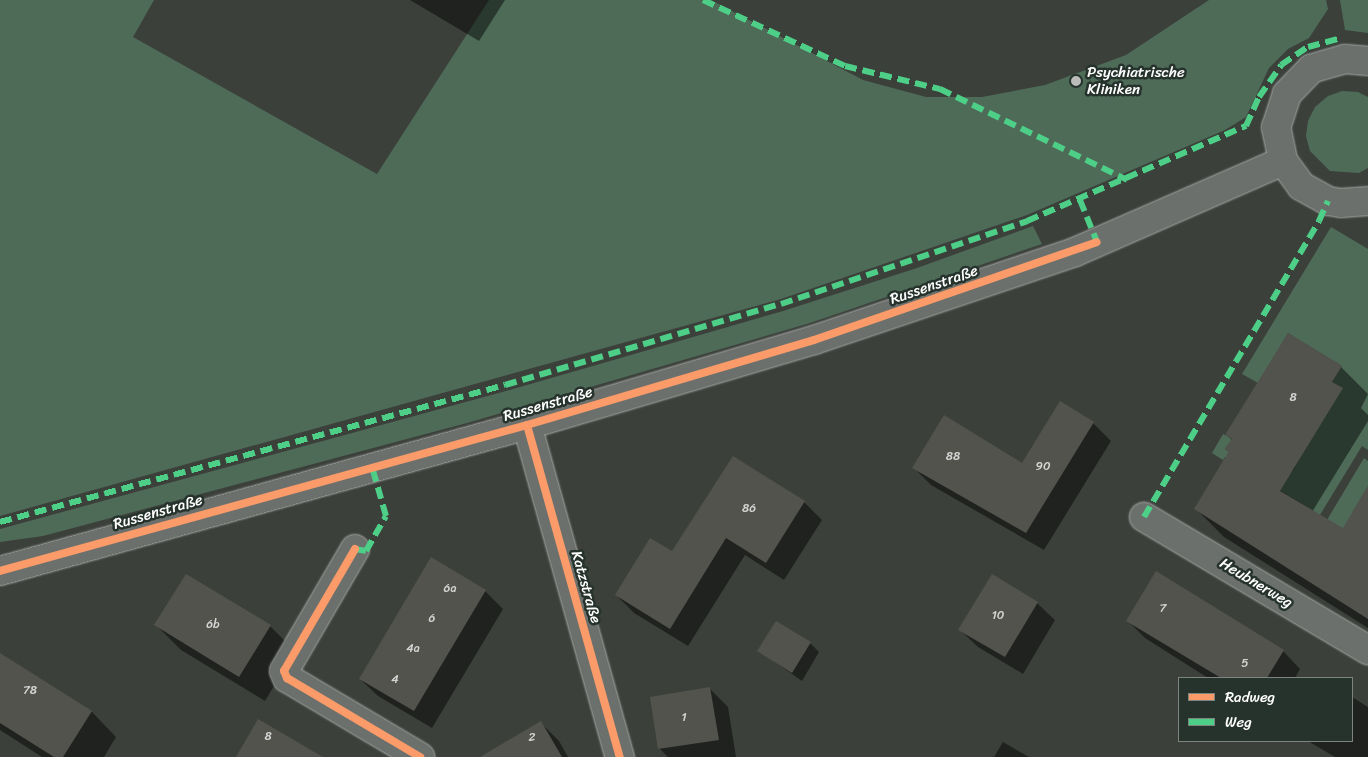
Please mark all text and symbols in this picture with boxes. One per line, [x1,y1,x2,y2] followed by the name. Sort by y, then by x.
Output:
[1087,63,1185,98] place label: Psychiatrische Kliniken
[1069,74,1083,88] marker: Psychiatrische Kliniken
[888,262,980,308] street label: Russenstraße
[501,383,595,425] street label: Russenstraße
[1289,391,1297,405] house number: 8
[946,450,960,464] house number: 88
[1036,460,1050,474] house number: 90
[111,491,205,533] street label: Russenstraße
[742,502,756,516] house number: 86
[567,549,605,625] street label: Katzstraße
[1216,554,1296,612] street label: Heubnerweg
[444,582,456,596] house number: 6a
[1160,602,1166,616] house number: 7
[992,609,1004,623] house number: 10
[429,612,435,626] house number: 6
[206,618,220,632] house number: 6b
[406,642,420,656] house number: 4a
[1241,657,1249,671] house number: 5
[391,673,399,687] house number: 4
[1178,677,1353,742] legend
[23,684,37,698] house number: 78
[1225,684,1275,710] text: Radweg
[1225,709,1252,735] text: Weg
[681,711,687,725] house number: 1
[264,730,272,744] house number: 8
[529,731,535,745] house number: 2

